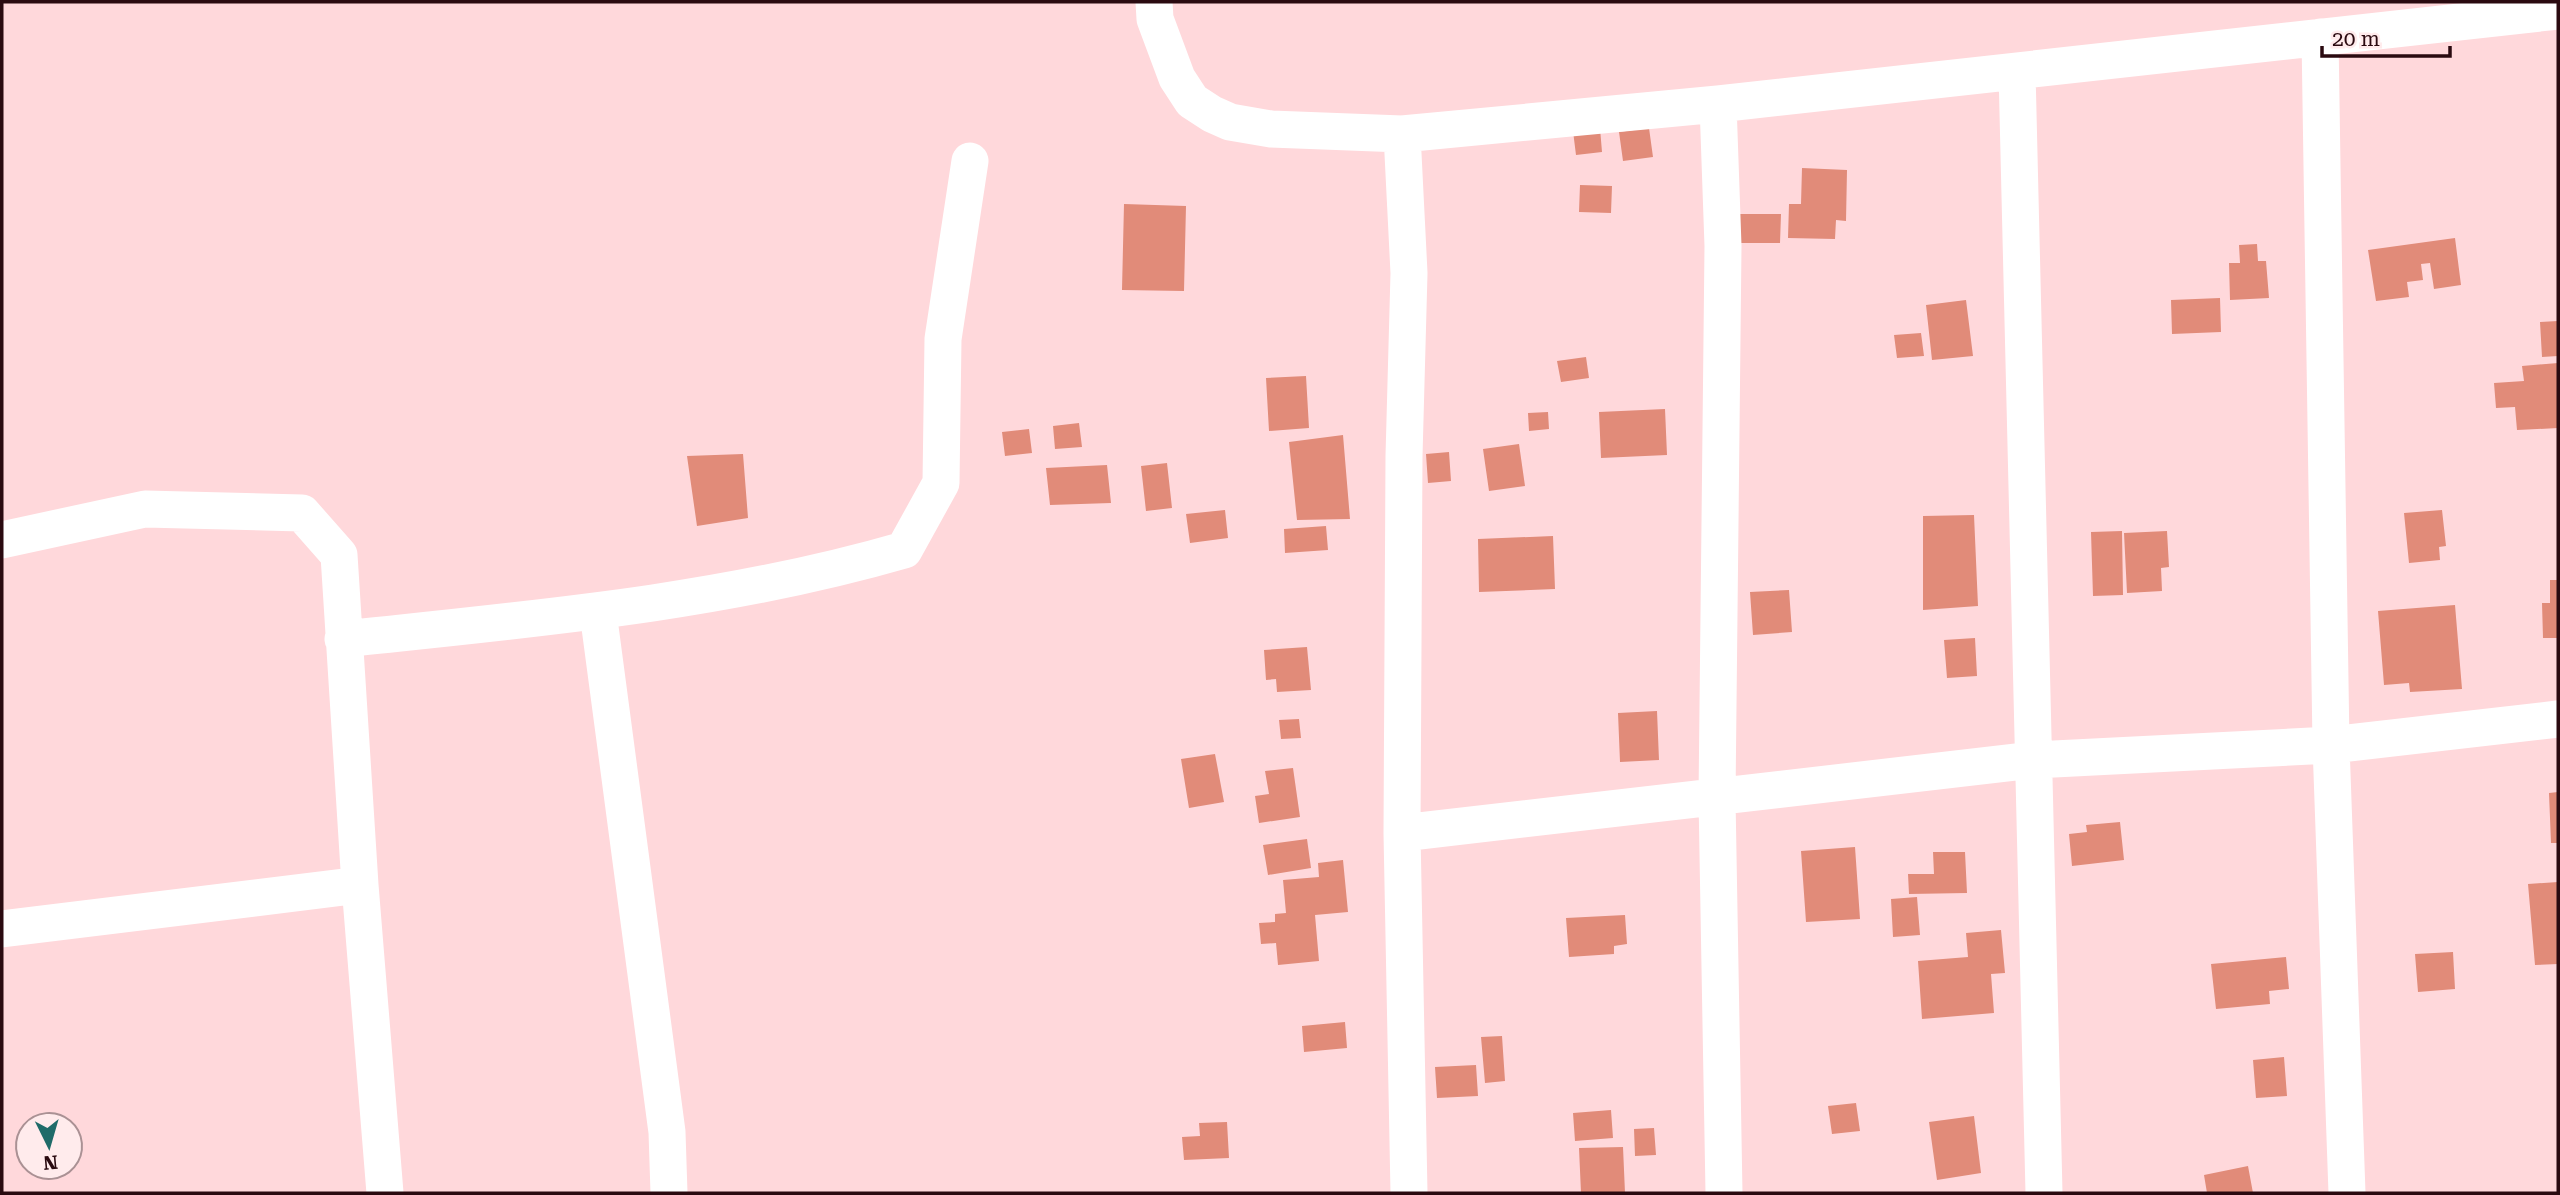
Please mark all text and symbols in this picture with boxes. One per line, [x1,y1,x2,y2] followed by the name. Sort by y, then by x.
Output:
[2322,14,2450,58] scale bar
[2332,27,2380,51] text: 20 m
[14,1111,84,1181] north arrow
[42,1150,59,1175] text: N

